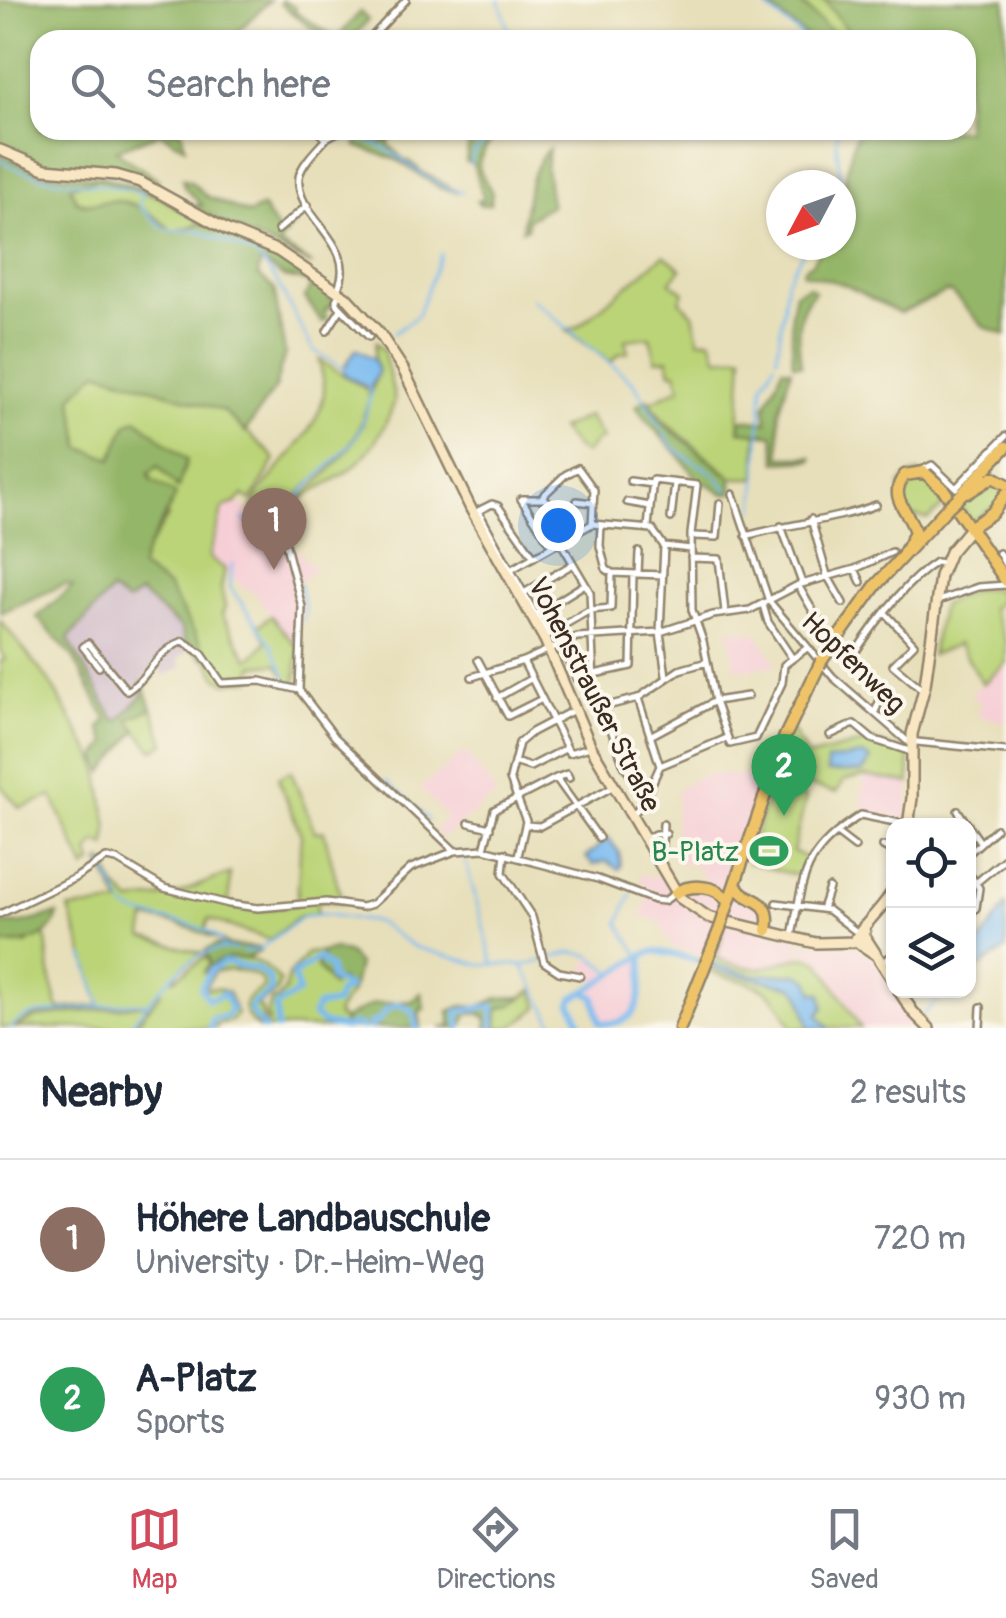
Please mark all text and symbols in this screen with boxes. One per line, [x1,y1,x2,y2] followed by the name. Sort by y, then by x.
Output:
[30,30,976,140] search box
[65,58,120,113] icon: search
[145,61,331,109] text: Search here
[766,170,856,260] north arrow
[242,488,306,570] pin: 1
[533,500,584,551] your location
[519,572,668,818] street label: Vohenstraußer Straße
[793,605,913,721] street label: Hopfenweg
[752,734,816,816] pin: 2
[886,818,976,998] map controls
[886,818,976,908] button: locate
[748,830,790,872] sports icon: B-Platz
[652,835,739,870] place label: B-Platz
[886,908,976,998] button: layers
[40,1067,162,1119] text: Nearby
[850,1073,966,1113] text: 2 results
[135,1195,490,1243] text: Höhere Landbauschule
[66,1219,79,1259] text: 1
[874,1219,966,1259] text: 720 m
[135,1243,484,1283] text: University · Dr.-Heim-Weg
[135,1355,257,1403] text: A-Platz
[64,1379,81,1419] text: 2
[874,1379,966,1419] text: 930 m
[135,1403,225,1443] text: Sports
[127,1502,182,1597] tab: Map
[436,1502,555,1597] tab: Directions
[809,1502,879,1597] tab: Saved

